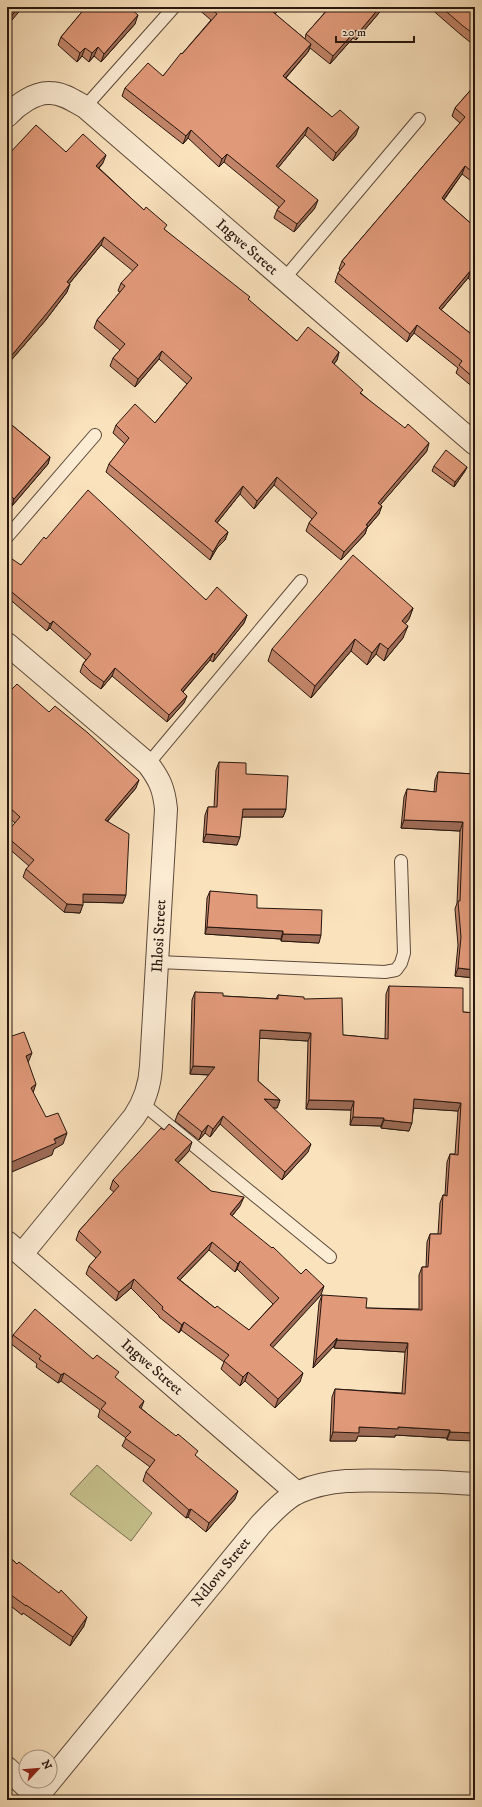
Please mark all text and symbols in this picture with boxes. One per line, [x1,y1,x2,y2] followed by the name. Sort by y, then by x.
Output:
[336,18,414,44] scale bar
[342,25,366,40] text: 20 m
[212,215,282,279] street label: Ingwe Street
[148,899,170,973] street label: Ihlosi Street
[117,1335,187,1399] street label: Ingwe Street
[187,1533,255,1611] street label: Ndlovu Street
[18,1749,58,1789] north arrow
[38,1758,54,1772] text: N

